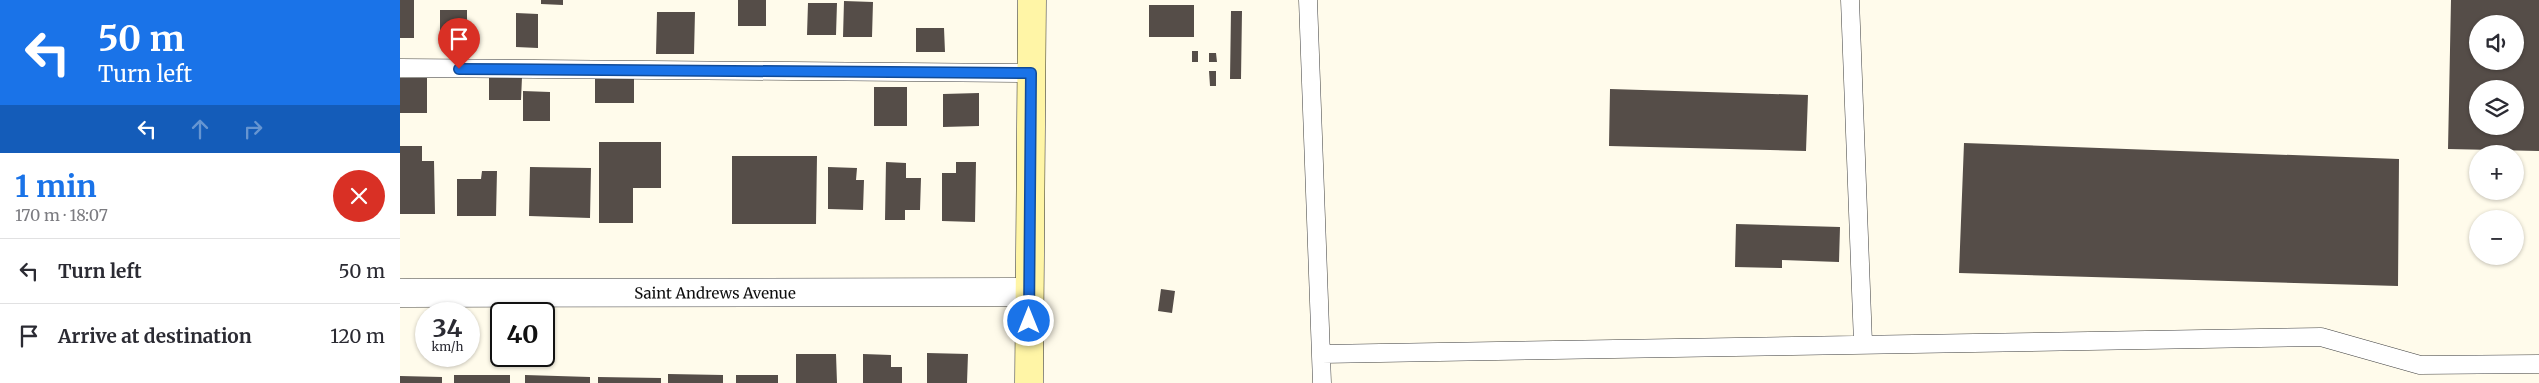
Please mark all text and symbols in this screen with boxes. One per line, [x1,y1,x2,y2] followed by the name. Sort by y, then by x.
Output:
[2469,15,2524,265] map controls
[2469,15,2524,70] button: sound
[98,17,185,61] text: 50 m
[438,18,480,69] pin
[15,20,80,85] icon: left
[445,25,473,53] icon: arrive
[98,60,192,88] text: Turn left
[2469,80,2524,135] button: layers
[133,115,161,143] icon: left
[186,115,214,143] icon: ahead
[239,115,267,143] icon: right
[2469,145,2524,200] button: +
[15,167,97,205] text: 1 min
[333,170,385,222] button: close
[15,205,108,225] text: 170 m · 18:07
[2469,210,2524,265] button: −
[15,257,43,285] icon: left
[58,259,142,283] text: Turn left
[339,259,385,283] text: 50 m
[634,283,796,302] street label: Saint Andrews Avenue
[1002,294,1054,346] position arrow
[490,302,555,367] speed limit sign: 40
[433,312,462,344] text: 34
[15,322,43,350] icon: arrive
[58,324,252,348] text: Arrive at destination
[330,324,385,348] text: 120 m
[432,339,463,354] text: km/h

